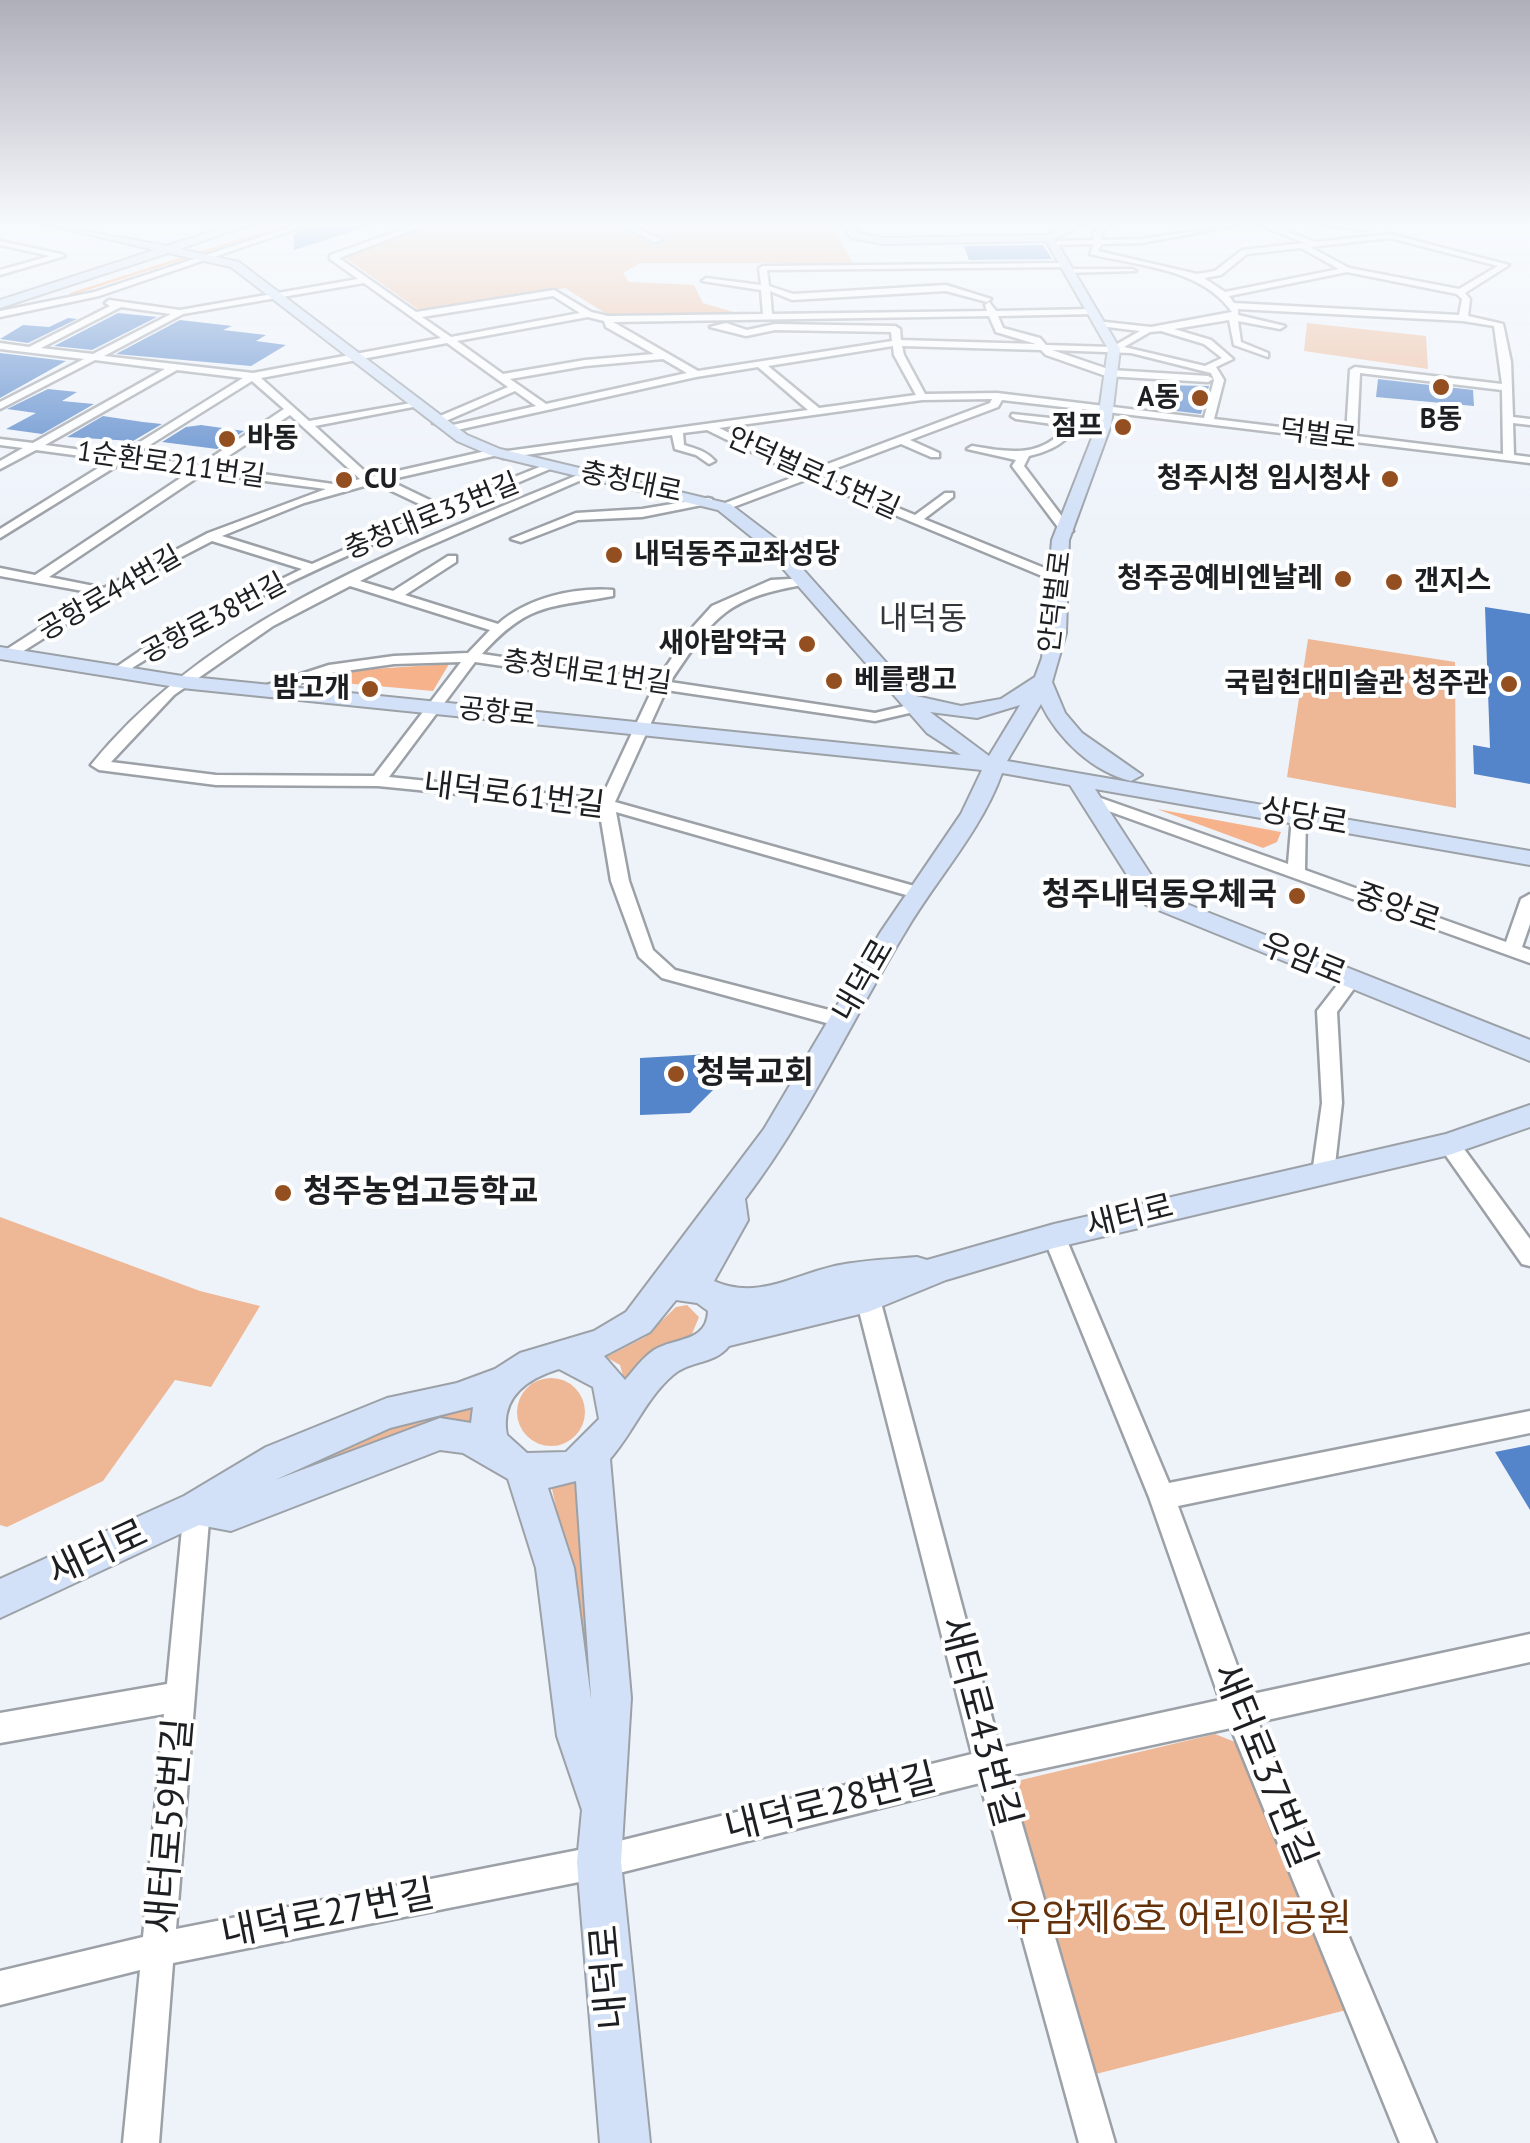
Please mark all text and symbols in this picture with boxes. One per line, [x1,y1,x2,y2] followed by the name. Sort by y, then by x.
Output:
[1430,376,1452,398] marker: B동
[1137,381,1180,415] place label: A동
[1189,387,1211,409] marker: A동
[1420,403,1462,437] place label: B동
[1051,410,1103,444] place label: 점프
[1278,414,1358,456] street label: 덕벌로
[1112,416,1134,438] marker: 점프
[722,421,904,527] street label: 안덕벌로15번길
[247,422,299,456] place label: 바동
[216,428,238,450] marker: 바동
[75,435,267,495] street label: 1순환로211번길
[577,456,685,510] street label: 충청대로
[1157,462,1370,496] place label: 청주시청 임시청사
[364,463,397,497] place label: CU
[340,467,524,567] street label: 충청대로33번길
[1379,468,1401,490] marker: 청주시청 임시청사
[333,469,355,491] marker: CU
[634,538,840,572] place label: 내덕동주교좌성당
[33,540,187,648] street label: 공항로44번길
[603,544,625,566] marker: 내덕동주교좌성당
[1033,549,1079,655] street label: 안덕벌로
[1117,562,1323,596] place label: 청주공예비엔날레
[1414,565,1491,599] place label: 갠지스
[136,567,292,671] street label: 공항로38번길
[1332,568,1354,590] marker: 청주공예비엔날레
[1383,571,1405,593] marker: 갠지스
[879,601,967,639] district label: 내덕동
[658,627,787,661] place label: 새아람약국
[796,633,818,655] marker: 새아람약국
[501,645,673,701] street label: 충청대로1번길
[854,664,957,698] place label: 베를랭고
[1224,667,1489,701] place label: 국립현대미술관 청주관
[823,670,845,692] marker: 베를랭고
[273,672,350,706] place label: 밤고개
[1498,673,1520,695] marker: 국립현대미술관 청주관
[359,678,381,700] marker: 밤고개
[457,692,537,734] street label: 공항로
[421,766,607,826] street label: 내덕로61번길
[1257,791,1351,845] street label: 상당로
[1349,876,1445,942] street label: 중앙로
[1041,877,1277,915] place label: 청주내덕동우체국
[1286,885,1308,907] marker: 청주내덕동우체국
[1255,926,1351,994] street label: 우암로
[825,933,903,1029] street label: 내덕로
[696,1055,814,1093] place label: 청북교회
[665,1063,687,1085] marker: 청북교회
[303,1174,539,1212] place label: 청주농업고등학교
[272,1182,294,1204] marker: 청주농업고등학교
[1083,1188,1177,1246] street label: 새터로
[41,1511,155,1597] street label: 새터로
[929,1612,1029,1832] street label: 새터로43번길
[1201,1657,1325,1875] street label: 새터로37번길
[139,1716,203,1936] street label: 새터로59번길
[721,1756,941,1852] street label: 내덕로28번길
[218,1872,438,1958] street label: 내덕로27번길
[1006,1897,1352,1943] park label: 우암제6호 어린이공원
[583,1923,637,2031] street label: 내덕로

